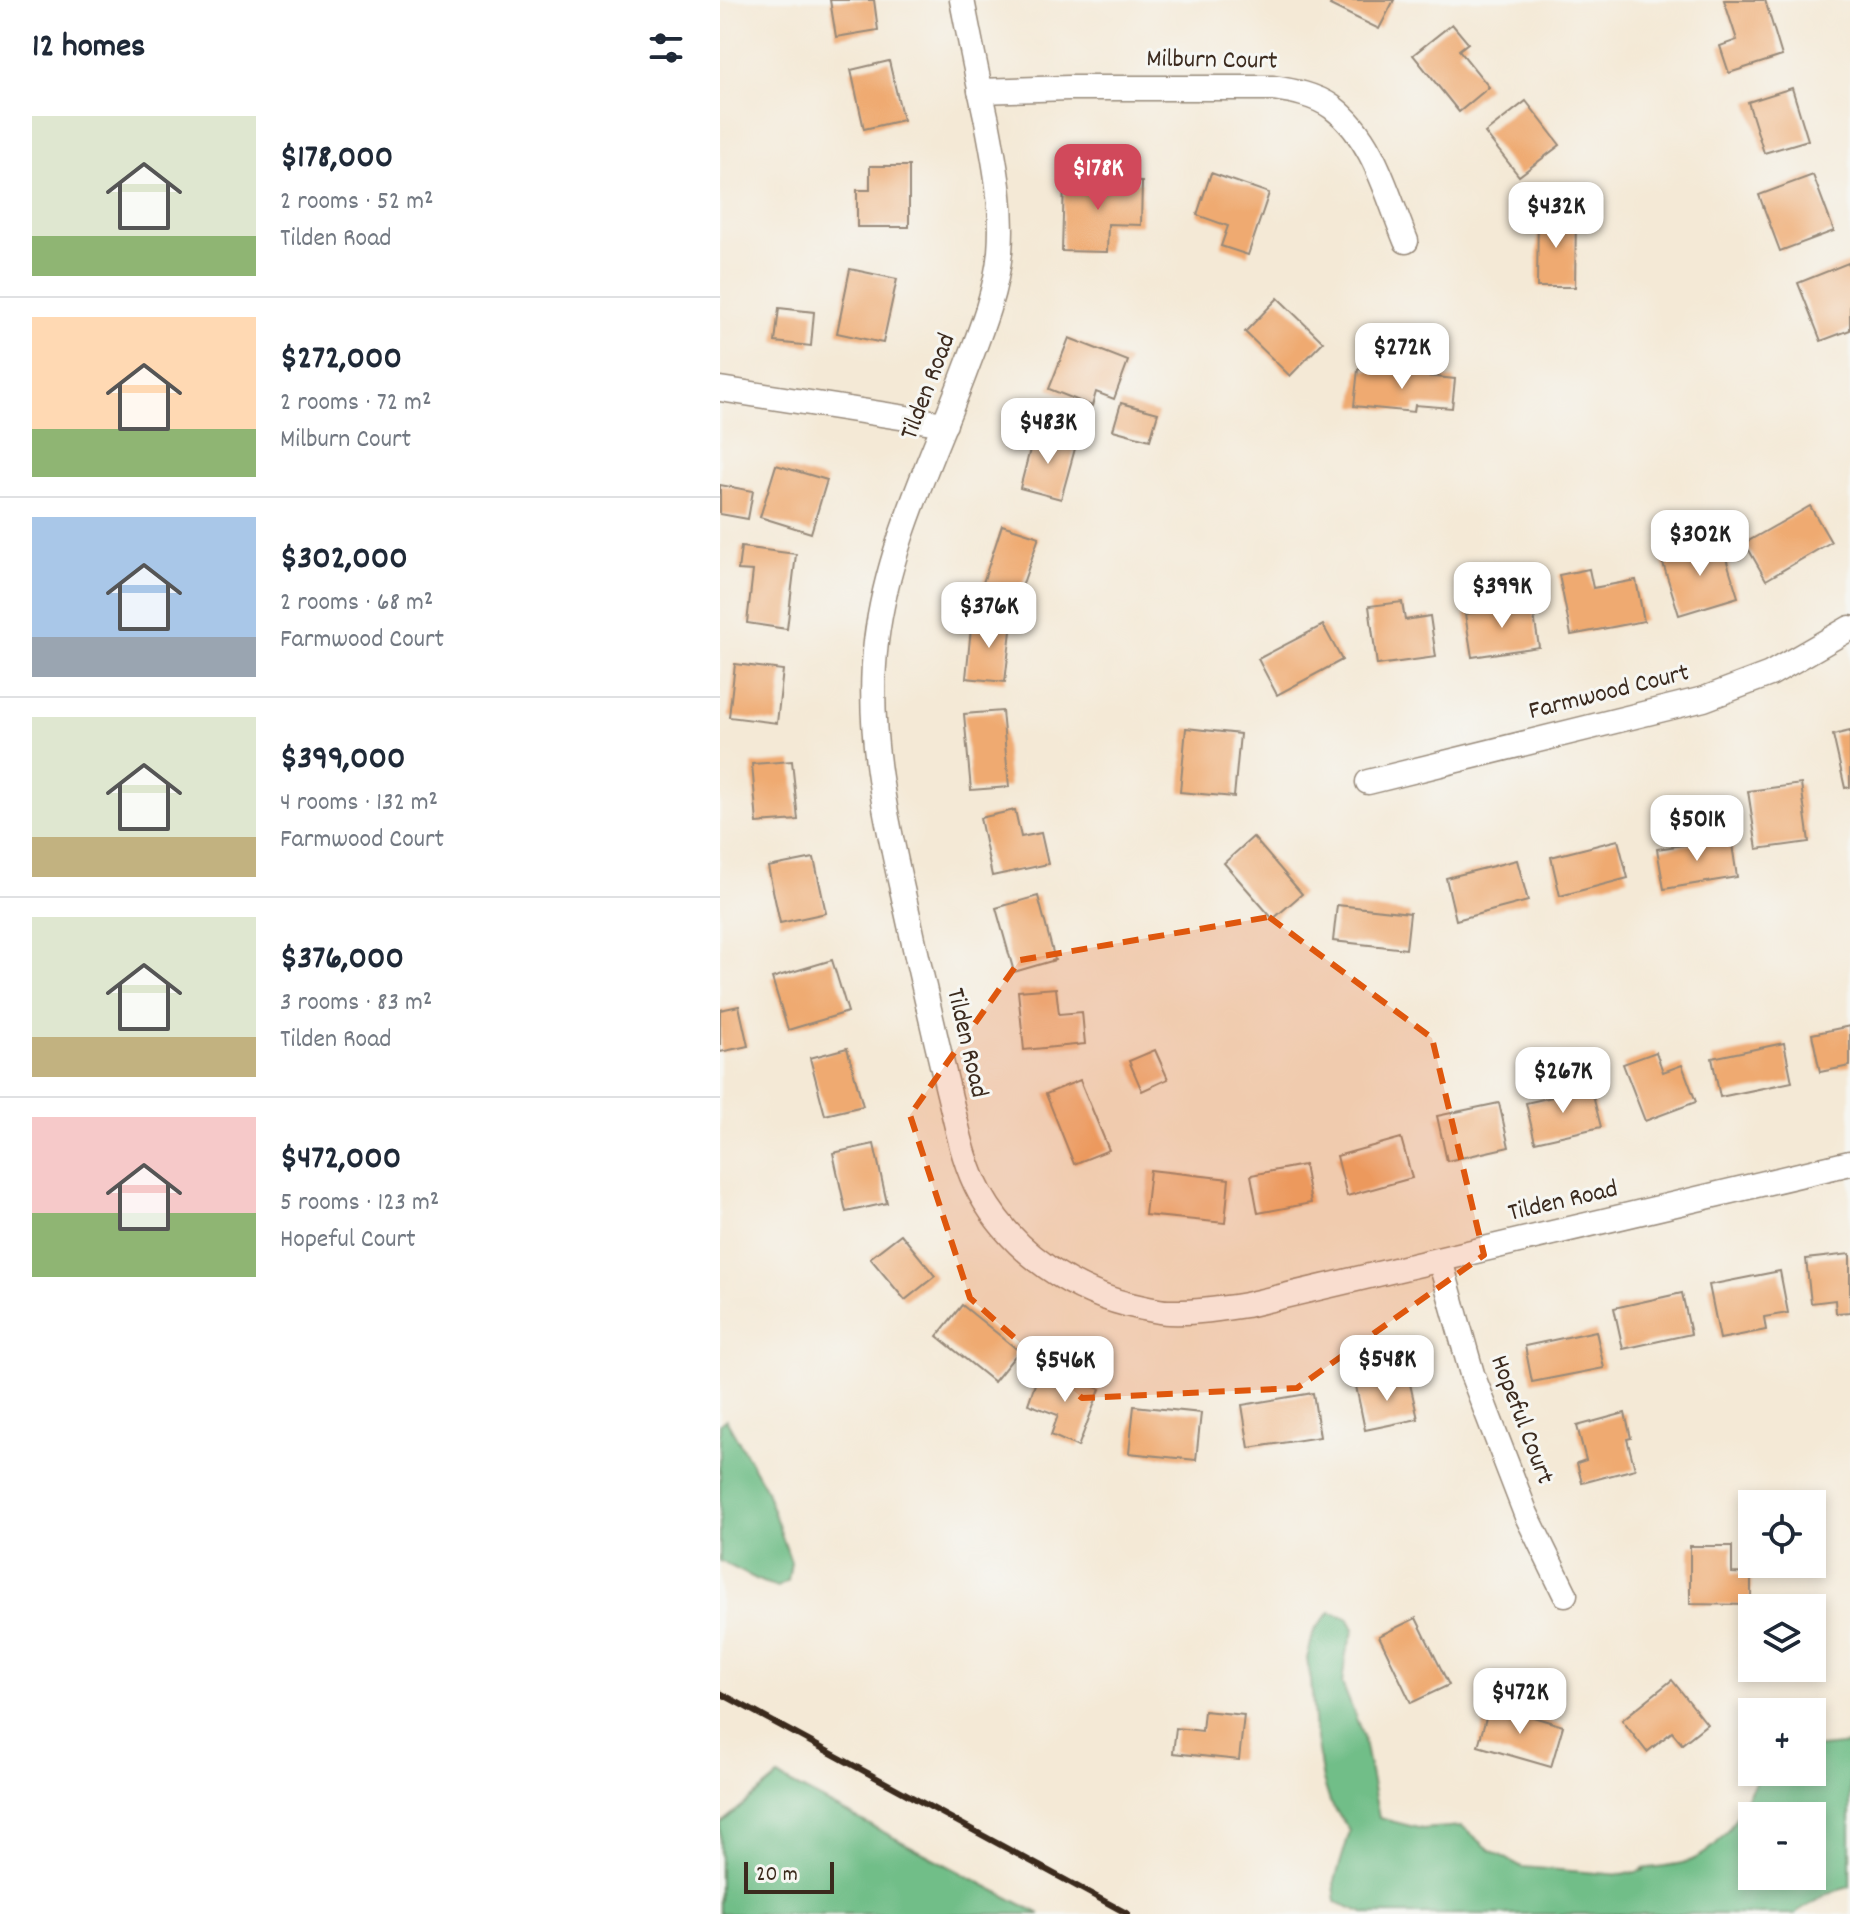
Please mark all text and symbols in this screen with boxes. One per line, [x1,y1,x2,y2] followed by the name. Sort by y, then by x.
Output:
[32,24,145,73] text: 12 homes
[644,26,688,70] icon: filters
[1146,41,1278,81] street label: Milburn Court
[280,135,393,184] text: $178,000
[1042,144,1154,212] pin: $178K
[96,148,192,244] icon: home
[1072,151,1124,188] text: $178K
[1500,182,1612,250] pin: $432K
[280,184,433,221] text: 2 rooms · 52 m²
[1527,189,1585,226] text: $432K
[280,221,392,258] text: Tilden Road
[1346,323,1458,391] pin: $272K
[892,328,966,446] street label: Tilden Road
[1373,330,1431,367] text: $272K
[280,336,402,385] text: $272,000
[96,349,192,445] icon: home
[280,385,431,422] text: 2 rooms · 72 m²
[992,398,1104,466] pin: $483K
[1019,405,1077,442] text: $483K
[280,422,411,459] text: Milburn Court
[1644,510,1756,578] pin: $302K
[1669,517,1731,554] text: $302K
[280,536,408,585] text: $302,000
[96,549,192,645] icon: home
[1446,562,1558,630] pin: $399K
[1472,569,1532,606] text: $399K
[933,582,1045,650] pin: $376K
[280,585,433,622] text: 2 rooms · 68 m²
[959,589,1019,626] text: $376K
[280,622,444,659] text: Farmwood Court
[1525,655,1694,731] street label: Farmwood Court
[280,736,406,785] text: $399,000
[96,749,192,845] icon: home
[280,785,438,822] text: 4 rooms · 132 m²
[1641,795,1753,863] pin: $501K
[1668,802,1726,839] text: $501K
[280,822,444,859] text: Farmwood Court
[280,936,404,985] text: $376,000
[96,949,192,1045] icon: home
[935,984,997,1102] street label: Tilden Road
[280,985,432,1022] text: 3 rooms · 83 m²
[280,1022,392,1059] text: Tilden Road
[1507,1047,1619,1115] pin: $267K
[1533,1054,1593,1091] text: $267K
[280,1136,401,1185] text: $472,000
[96,1149,192,1245] icon: home
[1504,1171,1622,1233] street label: Tilden Road
[280,1185,439,1222] text: 5 rooms · 123 m²
[280,1222,416,1259] text: Hopeful Court
[1331,1335,1443,1403] pin: $548K
[1009,1336,1121,1404] pin: $546K
[1358,1342,1416,1379] text: $548K
[1035,1343,1095,1380] text: $546K
[1479,1350,1563,1490] street label: Hopeful Court
[1738,1490,1826,1890] map controls
[1738,1490,1826,1578] button: locate
[1738,1594,1826,1682] button: layers
[1464,1668,1576,1736] pin: $472K
[1491,1675,1549,1712] text: $472K
[1738,1698,1826,1786] button: +
[1738,1802,1826,1890] button: −
[744,1858,834,1894] scale bar
[756,1860,798,1891] text: 20 m

